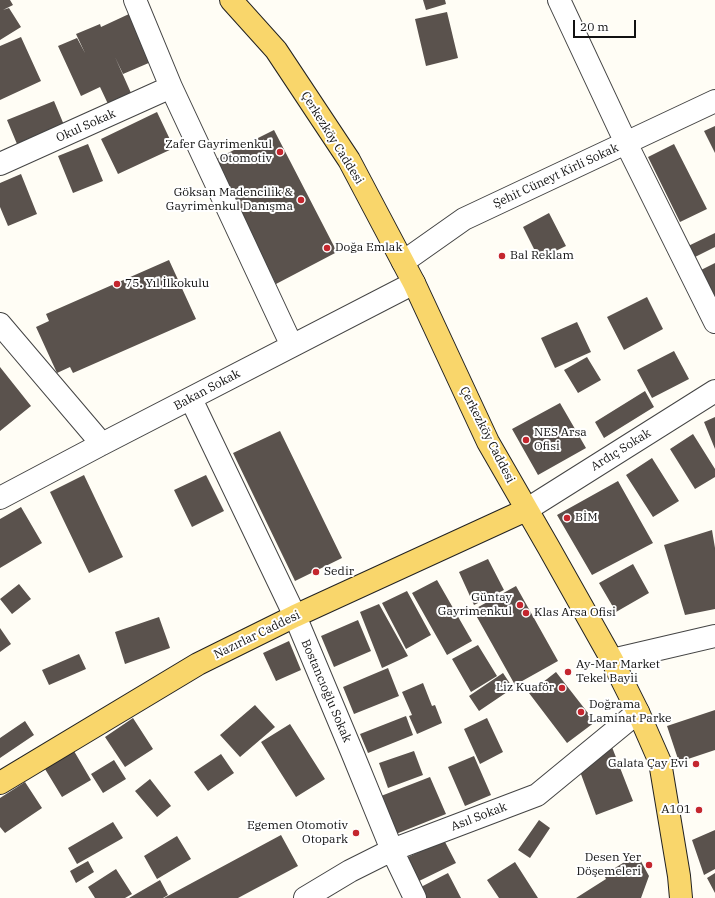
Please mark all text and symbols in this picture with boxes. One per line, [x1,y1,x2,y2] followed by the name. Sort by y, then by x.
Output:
[575,12,638,38] scale bar
[580,19,609,34] text: 20 m
[298,89,366,187] street label: Çerkezköy Caddesi
[54,106,118,146] street label: Okul Sokak
[165,138,272,166] place label: Zafer Gayrimenkul Otomotiv
[491,141,621,211] street label: Şehit Cüneyt Kirli Sokak
[275,147,285,157] marker: Zafer Gayrimenkul Otomotiv
[166,186,293,214] place label: Göksan Madencilik & Gayrimenkul Danışma
[296,195,306,205] marker: Göksan Madencilik & Gayrimenkul Danışma
[335,241,402,255] place label: Doğa Emlak
[322,243,332,253] marker: Doğa Emlak
[510,249,574,263] place label: Bal Reklam
[497,251,507,261] marker: Bal Reklam
[125,277,209,291] place label: 75. Yıl İlkokulu
[112,279,122,289] marker: 75. Yıl İlkokulu
[171,367,243,413] street label: Bakan Sokak
[456,384,518,486] street label: Çerkezköy Caddesi
[534,426,587,454] place label: NES Arsa Ofisi
[588,426,654,474] street label: Ardıç Sokak
[521,435,531,445] marker: NES Arsa Ofisi
[575,511,598,525] place label: BİM
[562,513,572,523] marker: BİM
[324,565,354,579] place label: Sedir
[311,567,321,577] marker: Sedir
[438,591,512,619] place label: Güntay Gayrimenkul
[515,600,525,610] marker: Güntay Gayrimenkul
[534,606,616,620] place label: Klas Arsa Ofisi
[212,608,302,662] street label: Nazırlar Caddesi
[521,608,531,618] marker: Klas Arsa Ofisi
[298,637,354,745] street label: Bostancıoğlu Sokak
[576,658,660,686] place label: Ay-Mar Market Tekel Bayii
[563,667,573,677] marker: Ay-Mar Market Tekel Bayii
[496,681,554,695] place label: Liz Kuaför
[557,683,567,693] marker: Liz Kuaför
[589,698,671,726] place label: Doğrama Laminat Parke
[576,707,586,717] marker: Doğrama Laminat Parke
[608,757,688,771] place label: Galata Çay Evi
[691,759,701,769] marker: Galata Çay Evi
[449,800,509,834] street label: Asıl Sokak
[661,803,691,817] place label: A101
[694,805,704,815] marker: A101
[247,819,348,847] place label: Egemen Otomotiv Otopark
[351,828,361,838] marker: Egemen Otomotiv Otopark
[576,851,641,879] place label: Desen Yer Döşemeleri
[644,860,654,870] marker: Desen Yer Döşemeleri

